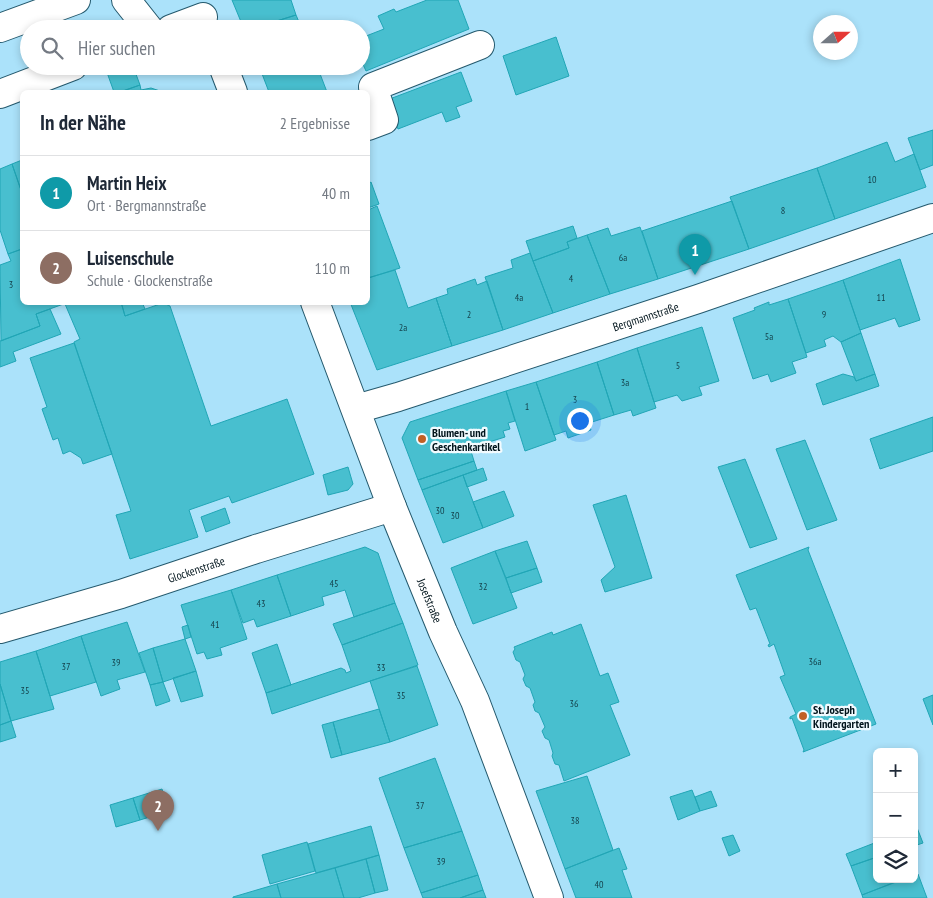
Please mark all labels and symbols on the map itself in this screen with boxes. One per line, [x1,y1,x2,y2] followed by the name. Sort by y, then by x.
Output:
[813,15,858,60] north arrow
[868,173,877,186] house number: 10
[781,204,785,217] house number: 8
[679,234,711,275] pin: 1
[619,251,627,264] house number: 6a
[569,272,574,285] house number: 4
[9,278,13,291] house number: 3
[515,291,523,304] house number: 4a
[877,291,886,304] house number: 11
[611,298,680,334] street label: Bergmannstraße
[467,308,471,321] house number: 2
[822,308,826,321] house number: 9
[399,321,407,334] house number: 2a
[765,330,773,343] house number: 5a
[676,359,680,372] house number: 5
[621,376,629,389] house number: 3a
[573,393,577,406] house number: 3
[525,400,529,413] house number: 1
[567,408,593,434] your location
[432,425,500,454] place label: Blumen- und Geschenkartikel
[416,433,428,445] marker: Blumen- und Geschenkartikel
[436,504,445,517] house number: 30
[451,509,460,522] house number: 30
[165,553,227,585] street label: Glockenstraße
[414,575,446,625] street label: Josefstraße
[330,577,339,590] house number: 45
[479,580,488,593] house number: 32
[257,597,266,610] house number: 43
[211,618,220,631] house number: 41
[809,655,822,668] house number: 36a
[112,656,121,669] house number: 39
[62,660,71,673] house number: 37
[377,661,386,674] house number: 33
[21,684,30,697] house number: 35
[397,689,406,702] house number: 35
[570,697,579,710] house number: 36
[813,702,869,731] place label: St. Joseph Kindergarten
[797,710,809,722] marker: St. Joseph Kindergarten
[142,790,174,831] pin: 2
[416,799,425,812] house number: 37
[571,814,580,827] house number: 38
[437,855,446,868] house number: 39
[595,878,604,891] house number: 40

